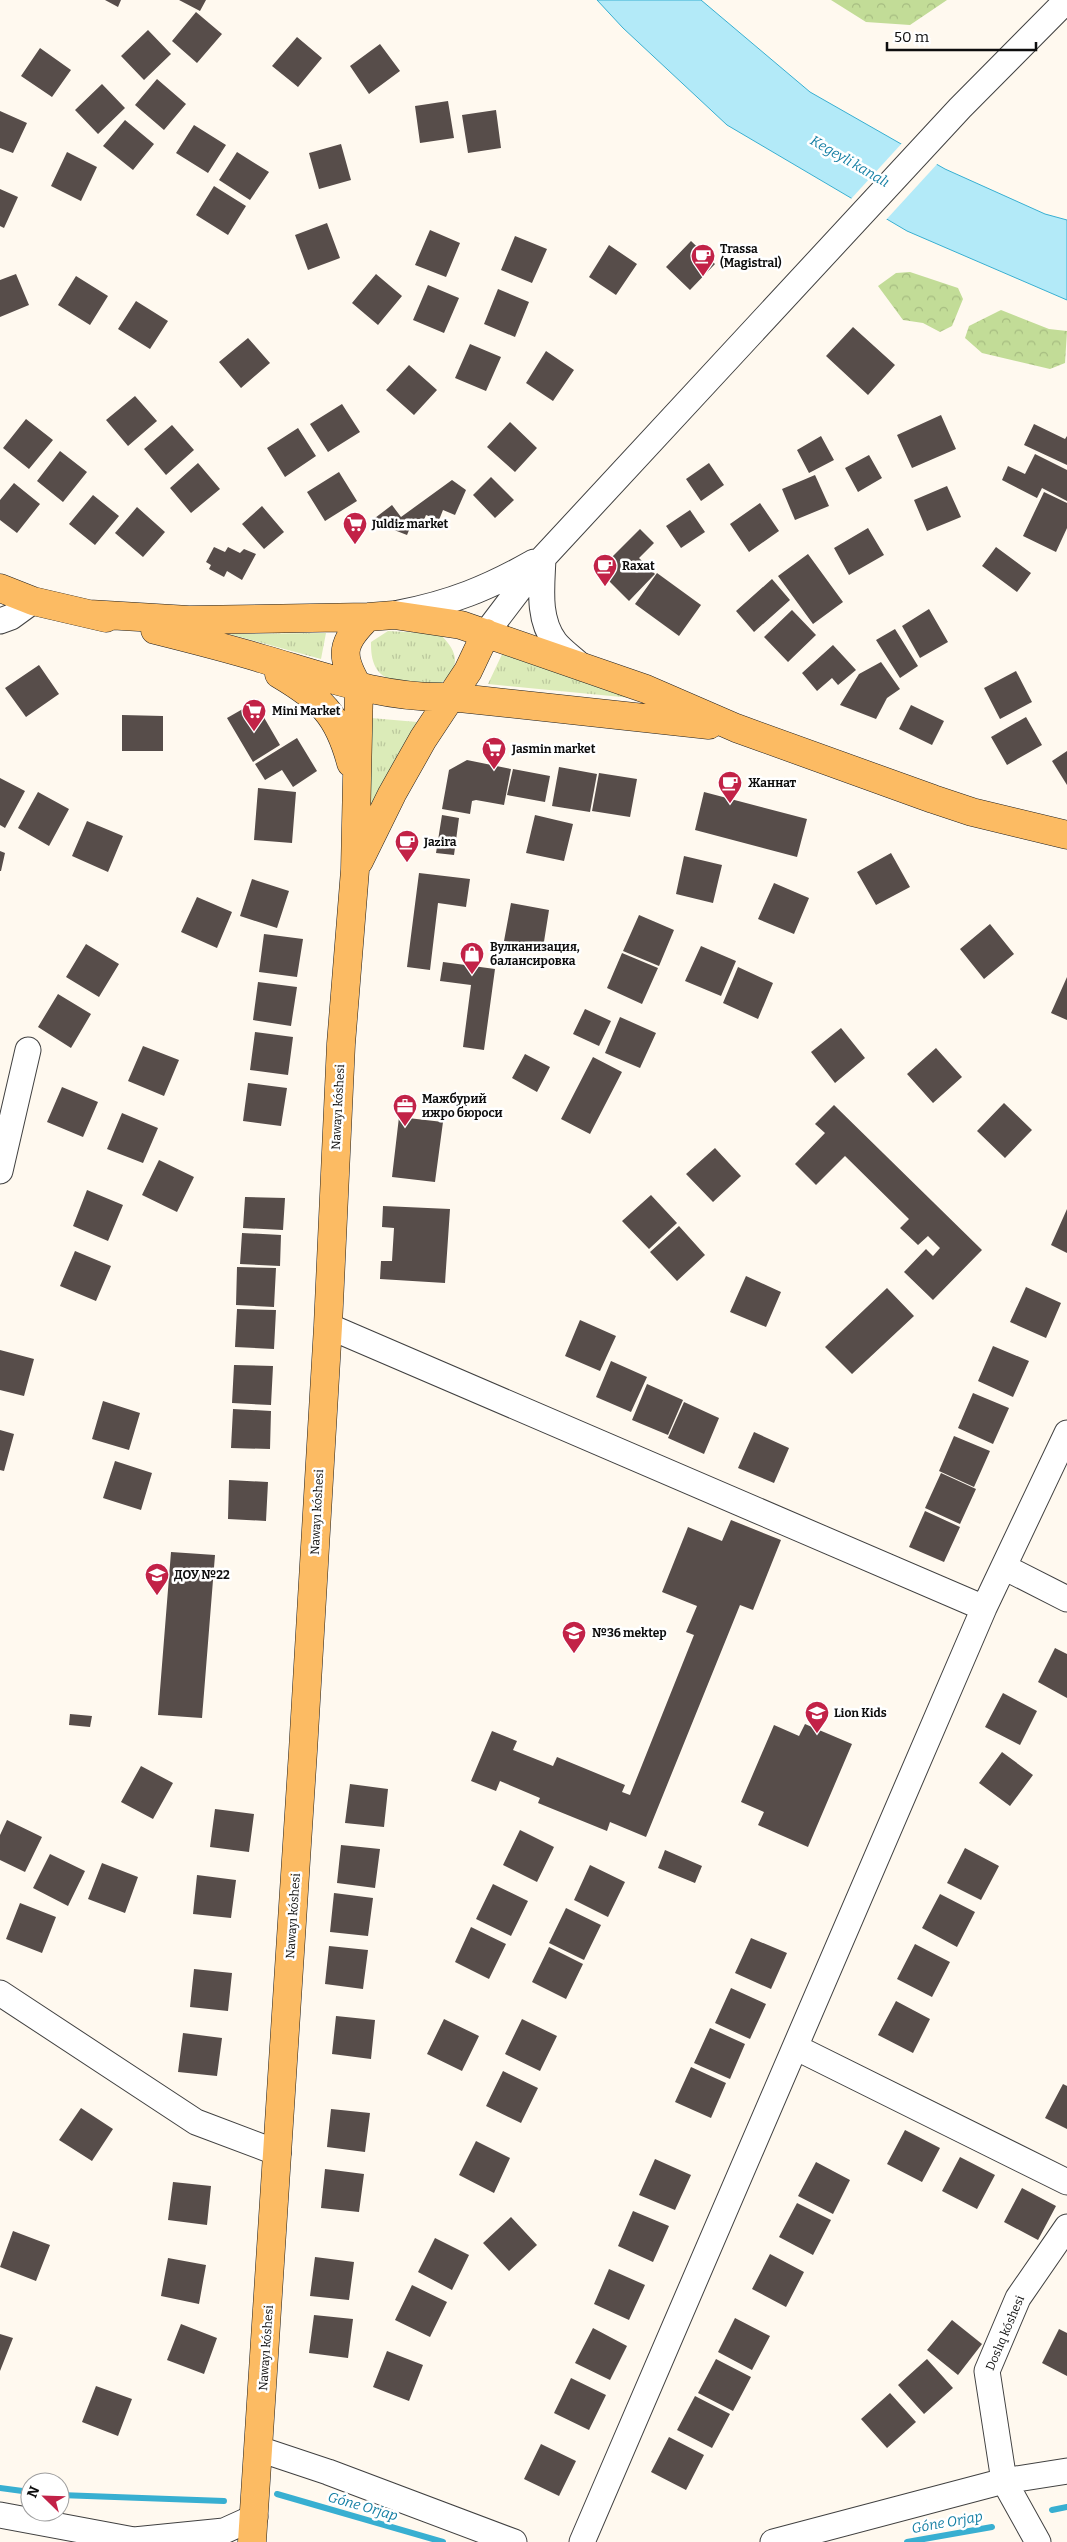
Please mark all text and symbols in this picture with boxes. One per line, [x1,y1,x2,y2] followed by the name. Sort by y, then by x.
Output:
[887,20,1036,52] scale bar
[894,28,930,46] text: 50 m
[807,132,892,191] water label: Kegeyli kanalı
[720,242,782,270] place label: Trassa (Magistral)
[690,243,716,277] cafe icon: Trassa (Magistral)
[342,511,368,545] supermarket icon: Juldiz market
[371,517,449,531] place label: Juldiz market
[592,553,618,587] cafe icon: Raxat
[622,559,655,573] place label: Raxat
[241,698,267,732] supermarket icon: Mini Market
[272,704,341,718] place label: Mini Market
[481,736,507,770] supermarket icon: Jasmin market
[511,742,596,756] place label: Jasmin market
[717,770,743,804] cafe icon: Жаннат
[748,776,797,790] place label: Жаннат
[394,829,420,863] cafe icon: Jazira
[423,835,457,849] place label: Jazira
[490,940,580,968] place label: Вулканизация, балансировка
[459,941,485,975] shop icon: Вулканизация, балансировка
[329,1063,347,1150] street label: Nawayı kóshesi
[422,1092,503,1120] place label: Мажбурий ижро бюроси
[392,1093,418,1127] office icon: Мажбурий ижро бюроси
[308,1468,326,1555] street label: Nawayı kóshesi
[144,1562,170,1596] school or university icon: ДОУ №22
[174,1568,230,1582] place label: ДОУ №22
[561,1620,587,1654] school or university icon: №36 mektep
[592,1626,667,1640] place label: №36 mektep
[804,1700,830,1734] school or university icon: Lion Kids
[834,1706,887,1720] place label: Lion Kids
[283,1872,303,1959] street label: Nawayı kóshesi
[983,2293,1027,2373] street label: Doslıq kóshesi
[256,2304,276,2391] street label: Nawayı kóshesi
[20,2472,70,2522] north arrow
[24,2484,44,2500] text: N
[326,2488,400,2525] water label: Góne Orjap
[910,2508,984,2537] water label: Góne Orjap

